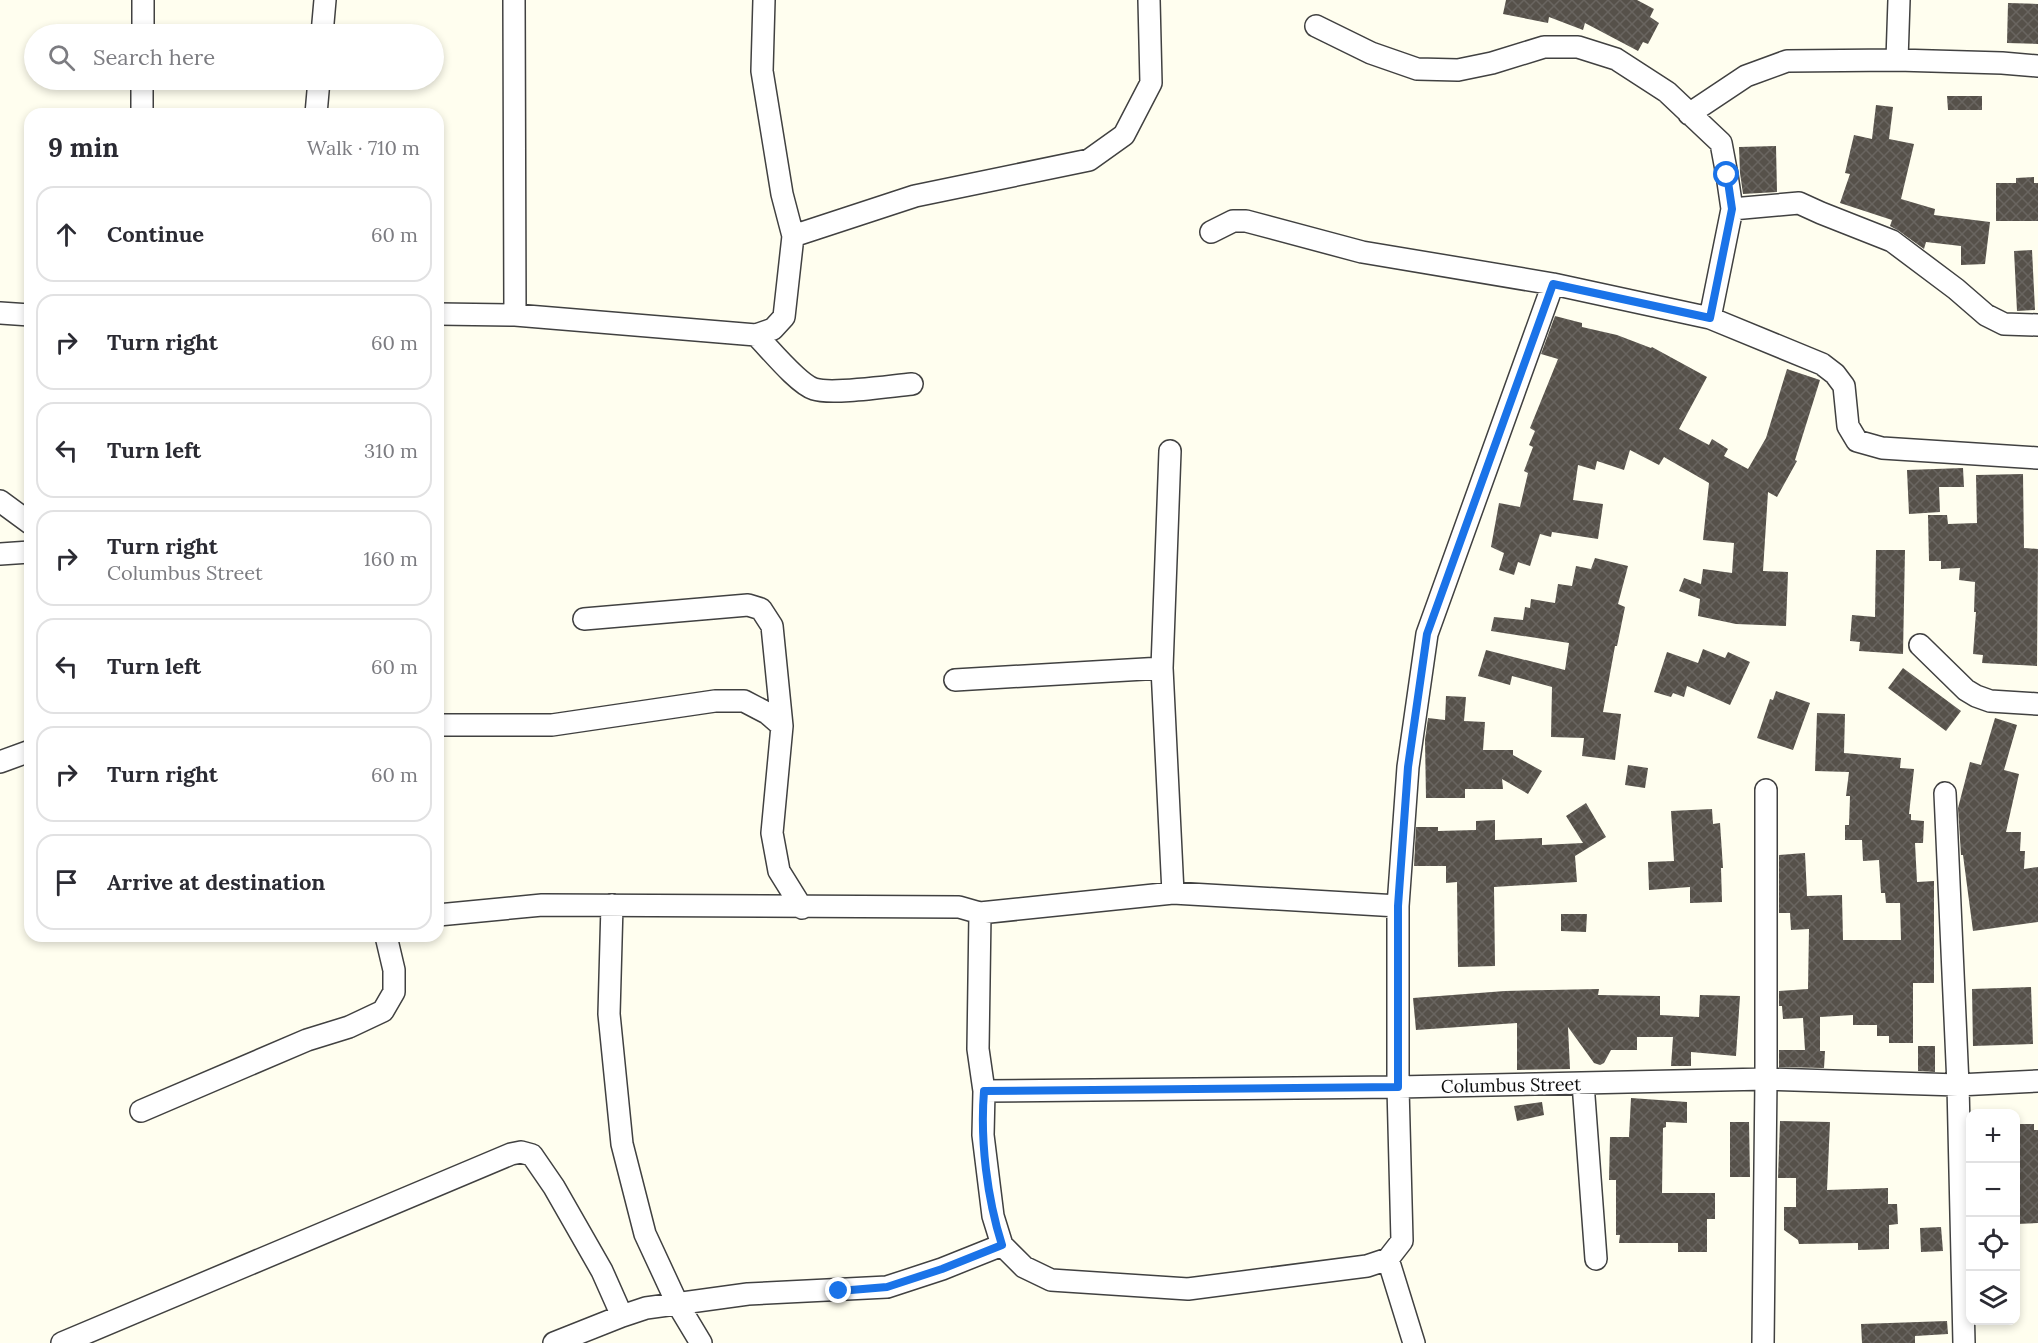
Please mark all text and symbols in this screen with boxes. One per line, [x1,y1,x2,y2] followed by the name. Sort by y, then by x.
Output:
[24,24,444,90] search box
[45,41,78,74] icon: search
[93,43,215,71] text: Search here
[48,131,119,164] text: 9 min
[307,135,420,160] text: Walk · 710 m
[1713,161,1739,187] route start
[50,218,83,251] icon: ahead
[107,220,204,248] text: Continue
[371,222,418,247] text: 60 m
[50,326,83,359] icon: right
[107,328,218,356] text: Turn right
[371,330,418,355] text: 60 m
[50,434,83,467] icon: left
[107,436,201,464] text: Turn left
[364,438,418,463] text: 310 m
[107,532,218,560] text: Turn right
[50,542,83,575] icon: right
[364,546,418,571] text: 160 m
[107,560,263,585] text: Columbus Street
[50,650,83,683] icon: left
[107,652,201,680] text: Turn left
[371,654,418,679] text: 60 m
[50,758,83,791] icon: right
[107,760,218,788] text: Turn right
[371,762,418,787] text: 60 m
[50,866,83,899] icon: arrive
[107,868,325,896] text: Arrive at destination
[1441,1072,1581,1098] street label: Columbus Street
[1966,1109,2020,1325] map controls
[1966,1109,2020,1163] button: +
[1966,1163,2020,1217] button: −
[1966,1217,2020,1271] button: locate
[1966,1271,2020,1325] button: layers
[825,1277,851,1303] route end

